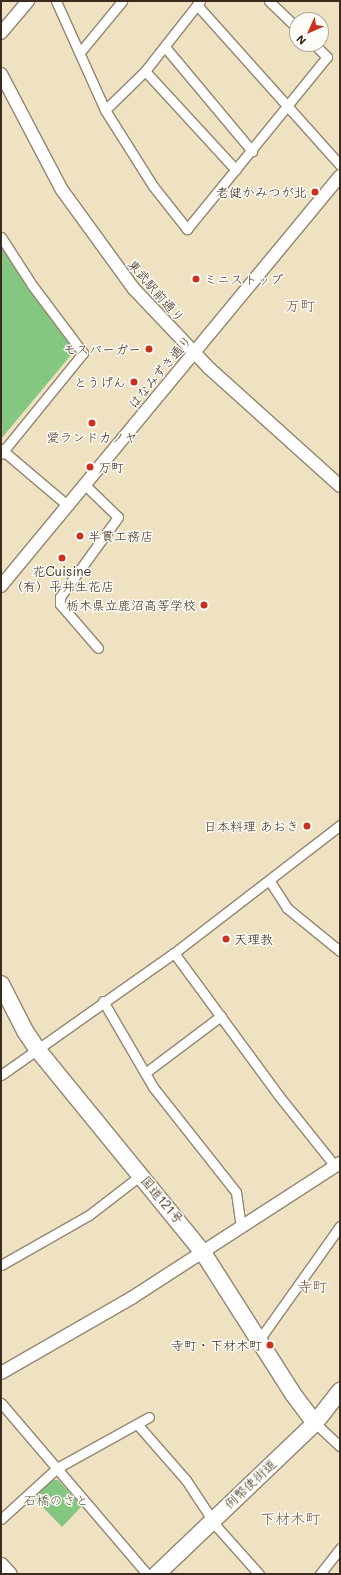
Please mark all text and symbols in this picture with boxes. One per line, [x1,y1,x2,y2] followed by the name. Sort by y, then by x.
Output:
[289,12,329,52] north arrow
[293,32,309,48] text: N
[216,184,307,200] place label: 老健かみつが北
[310,187,320,197] marker: 老健かみつが北
[125,256,187,326] street label: 東武駅前通り
[204,271,282,287] place label: ミニストップ
[191,274,201,284] marker: ミニストップ
[285,297,315,315] district label: 万町
[125,332,195,412] street label: はなみずき通り
[63,341,141,357] place label: モスバーガー
[144,344,154,354] marker: モスバーガー
[74,374,126,390] place label: とうげん
[129,377,139,387] marker: とうげん
[87,418,97,428] marker: 愛ランドカノヤ
[47,429,137,445] place label: 愛ランドカノヤ
[98,459,124,475] place label: 万町
[85,462,95,472] marker: 万町
[88,528,153,544] place label: 半貫工務店
[75,531,85,541] marker: 半貫工務店
[57,553,67,563] marker: 花Cuisine （有）平井生花店
[10,564,114,595] place label: 花Cuisine （有）平井生花店
[66,597,196,613] place label: 栃木県立鹿沼高等学校
[199,600,209,610] marker: 栃木県立鹿沼高等学校
[204,818,299,834] place label: 日本料理 あおき
[302,821,312,831] marker: 日本料理 あおき
[234,931,273,947] place label: 天理教
[221,934,231,944] marker: 天理教
[137,1173,187,1227] street label: 国道121号
[297,1278,327,1296] district label: 寺町
[171,1337,262,1353] place label: 寺町・下材木町
[265,1340,275,1350] marker: 寺町・下材木町
[221,1456,279,1512] street label: 例幣使街道
[24,1492,88,1508] park label: 石橋のさと
[260,1510,320,1528] district label: 下材木町

